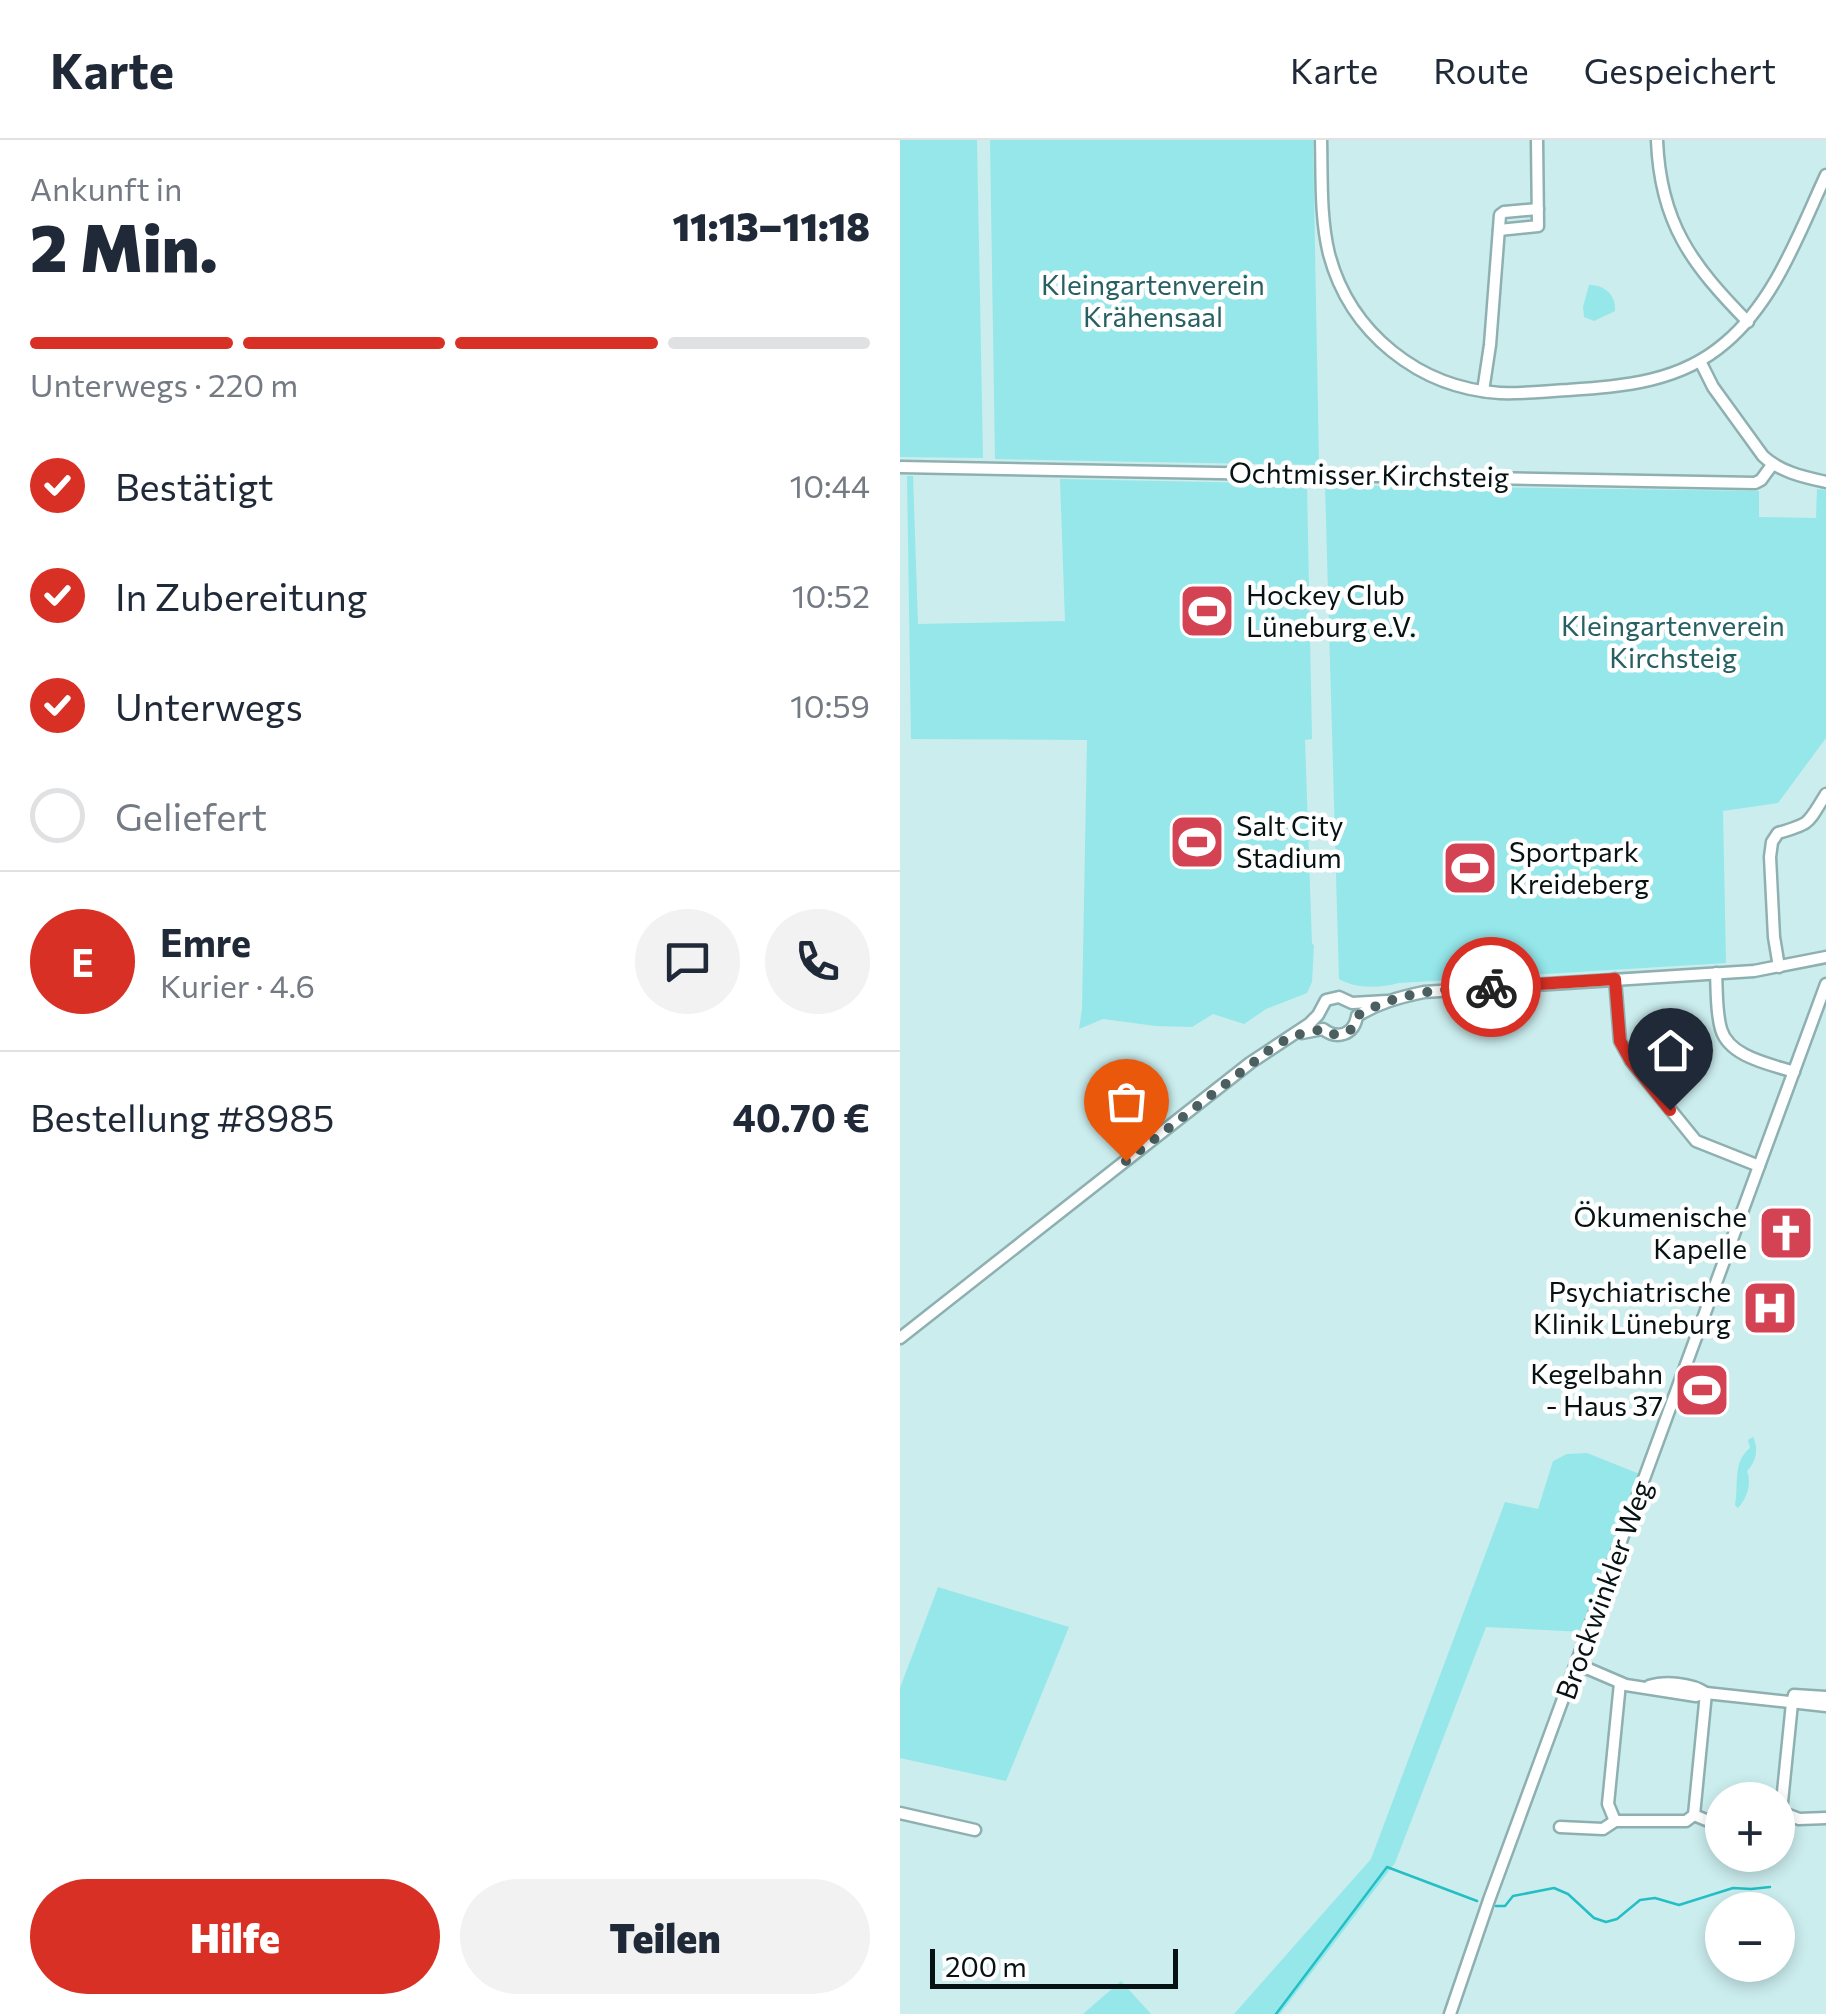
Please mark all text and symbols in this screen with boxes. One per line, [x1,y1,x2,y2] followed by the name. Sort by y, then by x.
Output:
[50,40,174,99] text: Karte
[1290,48,1378,91] text: Karte
[1433,48,1529,91] text: Route
[1584,48,1776,91] text: Gespeichert
[30,168,182,208] text: Ankunft in
[672,202,870,249] text: 11:13–11:18
[30,206,218,285] text: 2 Min.
[1041,267,1265,333] park label: Kleingartenverein Krähensaal
[30,364,298,404] text: Unterwegs · 220 m
[1229,455,1509,493] street label: Ochtmisser Kirchsteig
[30,458,85,513] icon: check
[115,462,274,509] text: Bestätigt
[789,465,870,505] text: 10:44
[30,568,85,623] icon: check
[115,572,367,619] text: In Zubereitung
[792,575,870,615] text: 10:52
[1246,577,1416,643] place label: Hockey Club Lüneburg e.V.
[1177,581,1237,641] sports icon: Hockey Club Lüneburg e.V.
[1561,608,1785,674] park label: Kleingartenverein Kirchsteig
[30,678,85,733] icon: check
[115,682,303,729] text: Unterwegs
[790,685,870,725] text: 10:59
[115,792,267,839] text: Geliefert
[1236,808,1343,874] place label: Salt City Stadium
[1167,812,1227,872] sports icon: Salt City Stadium
[1509,834,1649,900] place label: Sportpark Kreideberg
[1440,838,1500,898] sports icon: Sportpark Kreideberg
[635,909,740,1014] button: chat
[765,909,870,1014] button: phone
[160,918,251,965] text: Emre
[1441,937,1541,1037] courier
[71,938,94,985] text: E
[1464,960,1519,1015] icon: bike
[160,965,315,1005] text: Kurier · 4.6
[1628,1008,1713,1111] pin
[1643,1023,1698,1078] icon: home
[1084,1059,1169,1162] pin
[1099,1074,1154,1129] icon: bag
[30,1093,334,1140] text: Bestellung #8985
[732,1093,870,1140] text: 40.70 €
[1573,1199,1747,1265] place label: Ökumenische Kapelle
[1756,1203,1816,1263] church icon: Ökumenische Kapelle
[1533,1274,1731,1340] place label: Psychiatrische Klinik Lüneburg
[1740,1278,1800,1338] hospital icon: Psychiatrische Klinik Lüneburg
[1530,1356,1663,1422] place label: Kegelbahn - Haus 37
[1672,1360,1732,1420] sports icon: Kegelbahn - Haus 37
[1548,1476,1658,1704] street label: Brockwinkler Weg
[1705,1782,1795,1982] map controls
[1705,1782,1795,1872] button: +
[30,1879,440,1994] button: Hilfe
[460,1879,870,1994] button: Teilen
[1705,1892,1795,1982] button: −
[930,1944,1178,1988] scale bar
[945,1949,1027,1983] text: 200 m

